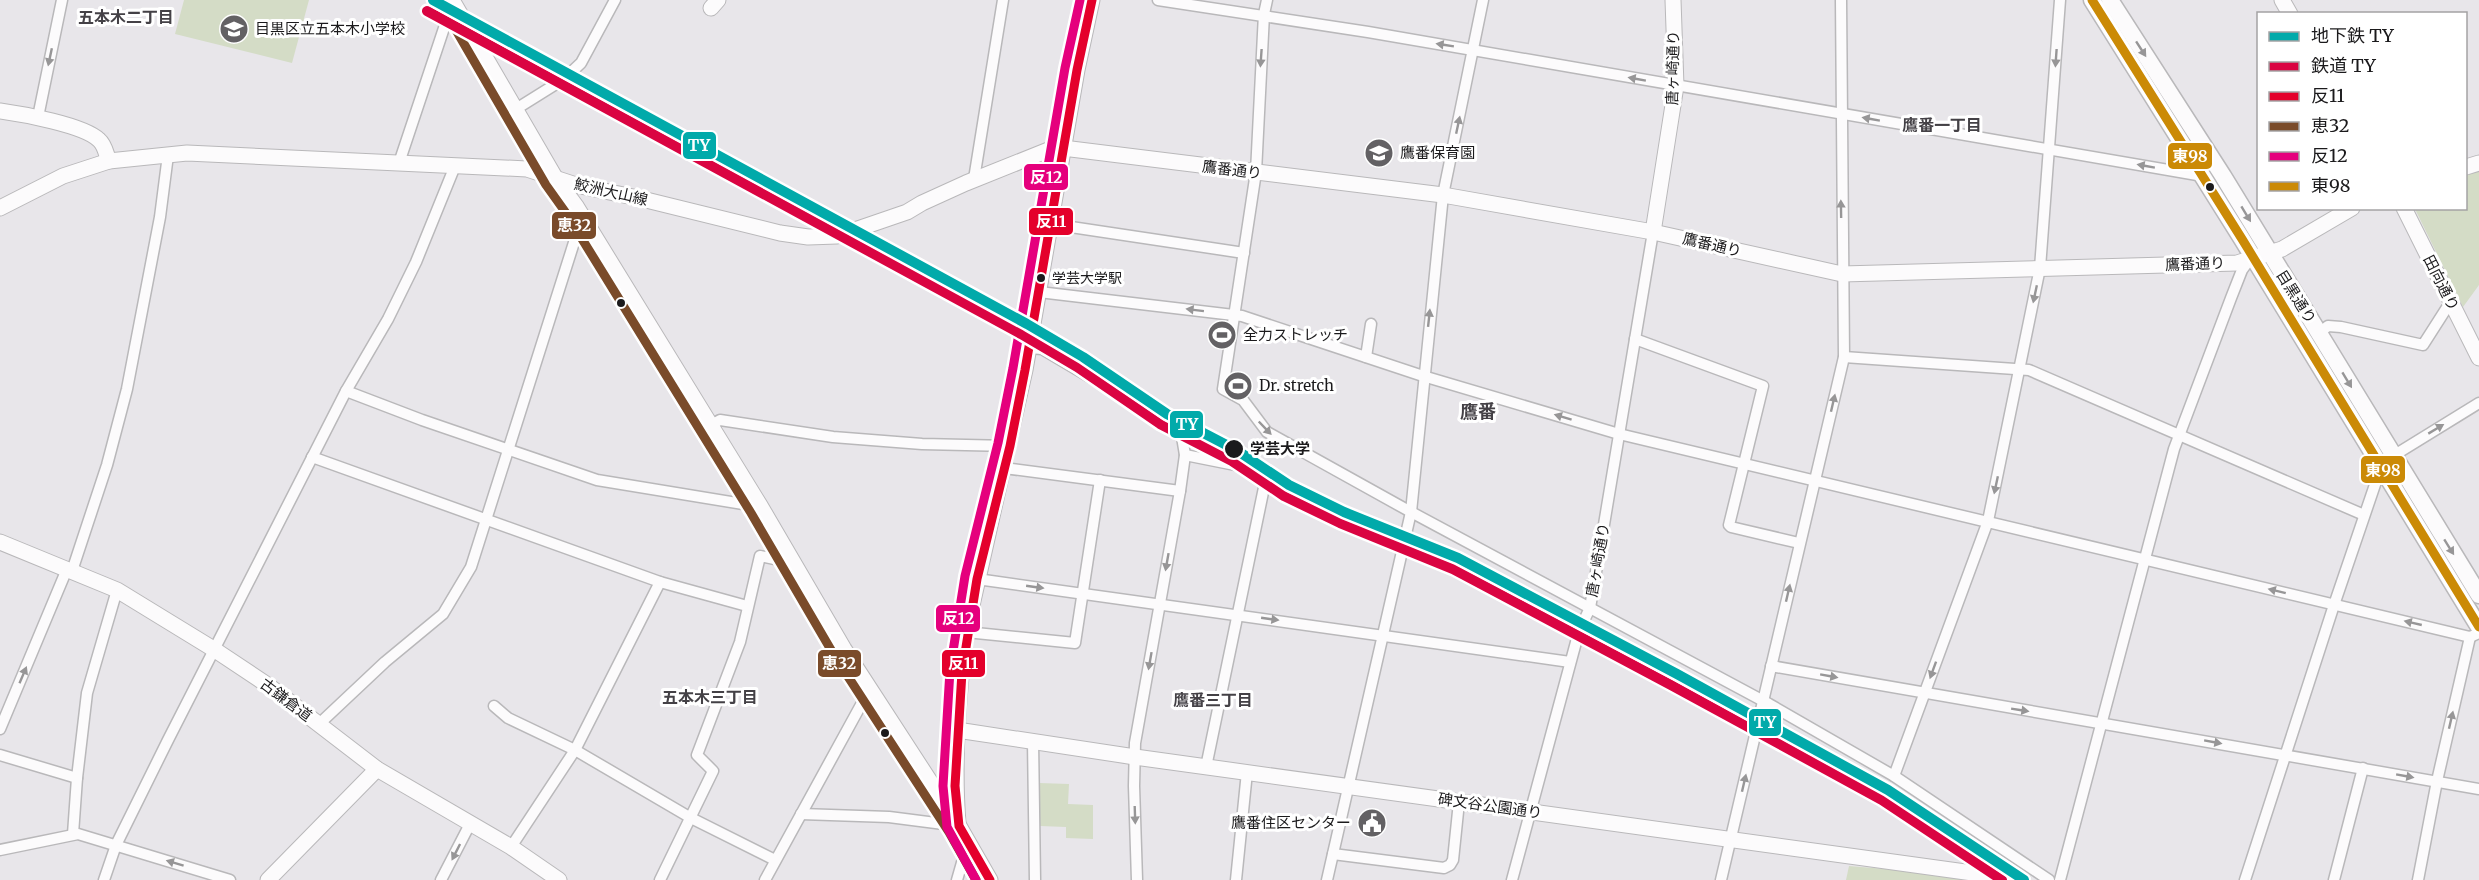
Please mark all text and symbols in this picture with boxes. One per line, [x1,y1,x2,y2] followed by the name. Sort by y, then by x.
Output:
[78,7,174,27] district label: 五本木二丁目
[2257,12,2467,210] legend
[218,13,250,45] school or university icon: 目黒区立五本木小学校
[255,19,405,38] place label: 目黒区立五本木小学校
[2311,24,2394,47] text: 地下鉄 TY
[1662,30,1683,106] street label: 唐ヶ崎通り
[1435,40,1454,49] one-way arrow
[2136,41,2147,57] one-way arrow
[45,48,55,67] one-way arrow
[1257,49,1266,68] one-way arrow
[2051,49,2060,68] one-way arrow
[2311,54,2376,77] text: 鉄道 TY
[1627,74,1646,83] one-way arrow
[2311,84,2345,107] text: 反11
[1861,114,1880,123] one-way arrow
[2311,114,2349,137] text: 恵32
[1902,115,1982,135] district label: 鷹番一丁目
[1454,116,1464,134] one-way arrow
[682,131,717,160] line badge: TY
[688,135,711,155] text: TY
[1363,137,1395,169] school or university icon: 鷹番保育園
[2167,142,2213,170] line badge: 東98
[1400,143,1475,162] place label: 鷹番保育園
[2311,144,2348,167] text: 反12
[2172,146,2208,166] text: 東98
[1201,156,1263,183] street label: 鷹番通り
[2136,161,2155,170] one-way arrow
[1023,163,1069,191] line badge: 反12
[1030,167,1062,187] text: 反12
[572,174,650,209] street label: 鮫洲大山線
[2311,174,2350,197] text: 東98
[2204,181,2216,193] unlabelled marker
[1837,200,1846,219] one-way arrow
[2240,206,2251,222] one-way arrow
[1028,207,1074,236] line badge: 反11
[551,211,597,240] line badge: 恵32
[1036,211,1067,231] text: 反11
[557,215,591,235] text: 恵32
[1681,229,1743,261] street label: 鷹番通り
[2419,252,2464,314] street label: 田向通り
[2165,253,2225,274] street label: 鷹番通り
[2272,266,2320,327] street label: 目黒通り
[1052,269,1122,287] place label: 学芸大学駅
[1035,272,1047,284] marker: 学芸大学駅
[2030,285,2039,304] one-way arrow
[615,297,627,309] unlabelled marker
[1186,305,1205,315] one-way arrow
[1425,308,1434,327] one-way arrow
[1206,319,1238,351] sports icon: 全力ストレッチ
[1243,325,1348,344] place label: 全力ストレッチ
[1222,370,1254,402] sports icon: Dr. stretch
[2342,372,2353,388] one-way arrow
[1259,376,1334,395] place label: Dr. stretch
[1828,394,1838,412] one-way arrow
[1460,400,1496,423] district label: 鷹番
[1169,410,1204,439] line badge: TY
[1554,412,1572,421] one-way arrow
[1176,414,1199,434] text: TY
[1258,421,1273,435] one-way arrow
[2428,424,2445,434] one-way arrow
[1223,438,1245,460] marker: 学芸大学
[1250,439,1310,458] place label: 学芸大学
[2360,455,2406,484] line badge: 東98
[2365,460,2401,480] text: 東98
[1990,476,2000,494] one-way arrow
[1582,521,1613,599] street label: 唐ヶ崎通り
[2443,539,2454,555] one-way arrow
[1163,553,1172,572] one-way arrow
[1026,582,1045,592] one-way arrow
[1783,584,1793,602] one-way arrow
[2268,585,2286,595] one-way arrow
[935,604,981,633] line badge: 反12
[942,608,974,628] text: 反12
[1260,614,1279,623] one-way arrow
[2403,618,2422,628] one-way arrow
[817,649,862,678] line badge: 恵32
[941,649,986,678] line badge: 反11
[1145,652,1154,671] one-way arrow
[822,653,856,673] text: 恵32
[948,653,979,673] text: 反11
[1928,661,1938,679] one-way arrow
[18,666,28,684] one-way arrow
[1819,672,1838,681] one-way arrow
[257,674,316,725] street label: 古鎌倉道
[662,687,758,707] district label: 五本木三丁目
[1173,690,1253,710] district label: 鷹番三丁目
[2011,706,2030,715] one-way arrow
[1748,708,1782,737] line badge: TY
[2446,711,2456,729] one-way arrow
[1754,712,1777,732] text: TY
[879,727,891,739] unlabelled marker
[2203,738,2222,747] one-way arrow
[2396,772,2415,781] one-way arrow
[1740,773,1749,792] one-way arrow
[1437,789,1543,822] street label: 碑文谷公園通り
[1130,806,1140,825] one-way arrow
[1356,807,1388,839] public building icon: 鷹番住区センター
[1231,813,1351,832] place label: 鷹番住区センター
[451,843,460,860] one-way arrow
[166,858,184,867] one-way arrow

